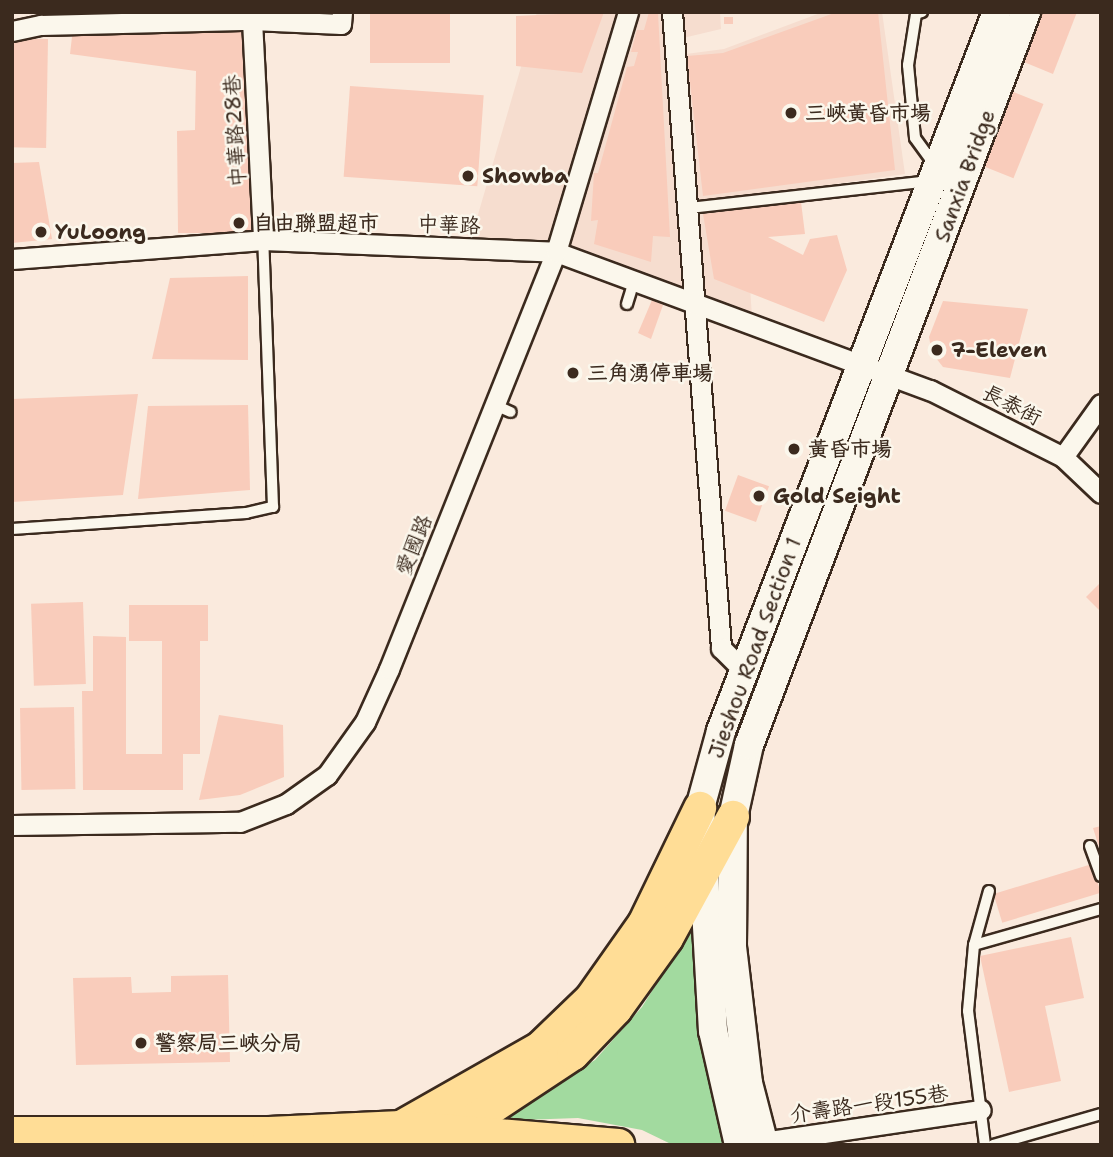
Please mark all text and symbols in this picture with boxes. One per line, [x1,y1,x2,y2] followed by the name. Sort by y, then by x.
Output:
[219,74,251,188] street label: 中華路28巷
[805,100,931,126] place label: 三峽黃昏市場
[783,105,799,121] marker: 三峽黃昏市場
[929,106,1001,246] street label: Sanxia Bridge
[482,163,568,189] place label: Showba
[460,168,476,184] marker: Showba
[253,210,379,236] place label: 自由聯盟超市
[417,211,481,239] street label: 中華路
[231,215,247,231] marker: 自由聯盟超市
[55,219,146,245] place label: YuLoong
[33,224,49,240] marker: YuLoong
[951,337,1047,363] place label: 7-Eleven
[929,342,945,358] marker: 7-Eleven
[587,360,713,386] place label: 三角湧停車場
[565,365,581,381] marker: 三角湧停車場
[978,379,1046,431] street label: 長泰街
[808,436,892,462] place label: 黃昏市場
[786,441,802,457] marker: 黃昏市場
[773,483,901,509] place label: Gold Seight
[751,488,767,504] marker: Gold Seight
[391,511,437,579] street label: 愛國路
[703,534,807,762] street label: Jieshou Road Section 1
[155,1030,302,1056] place label: 警察局三峽分局
[133,1035,149,1051] marker: 警察局三峽分局
[788,1080,950,1128] street label: 介壽路一段155巷

